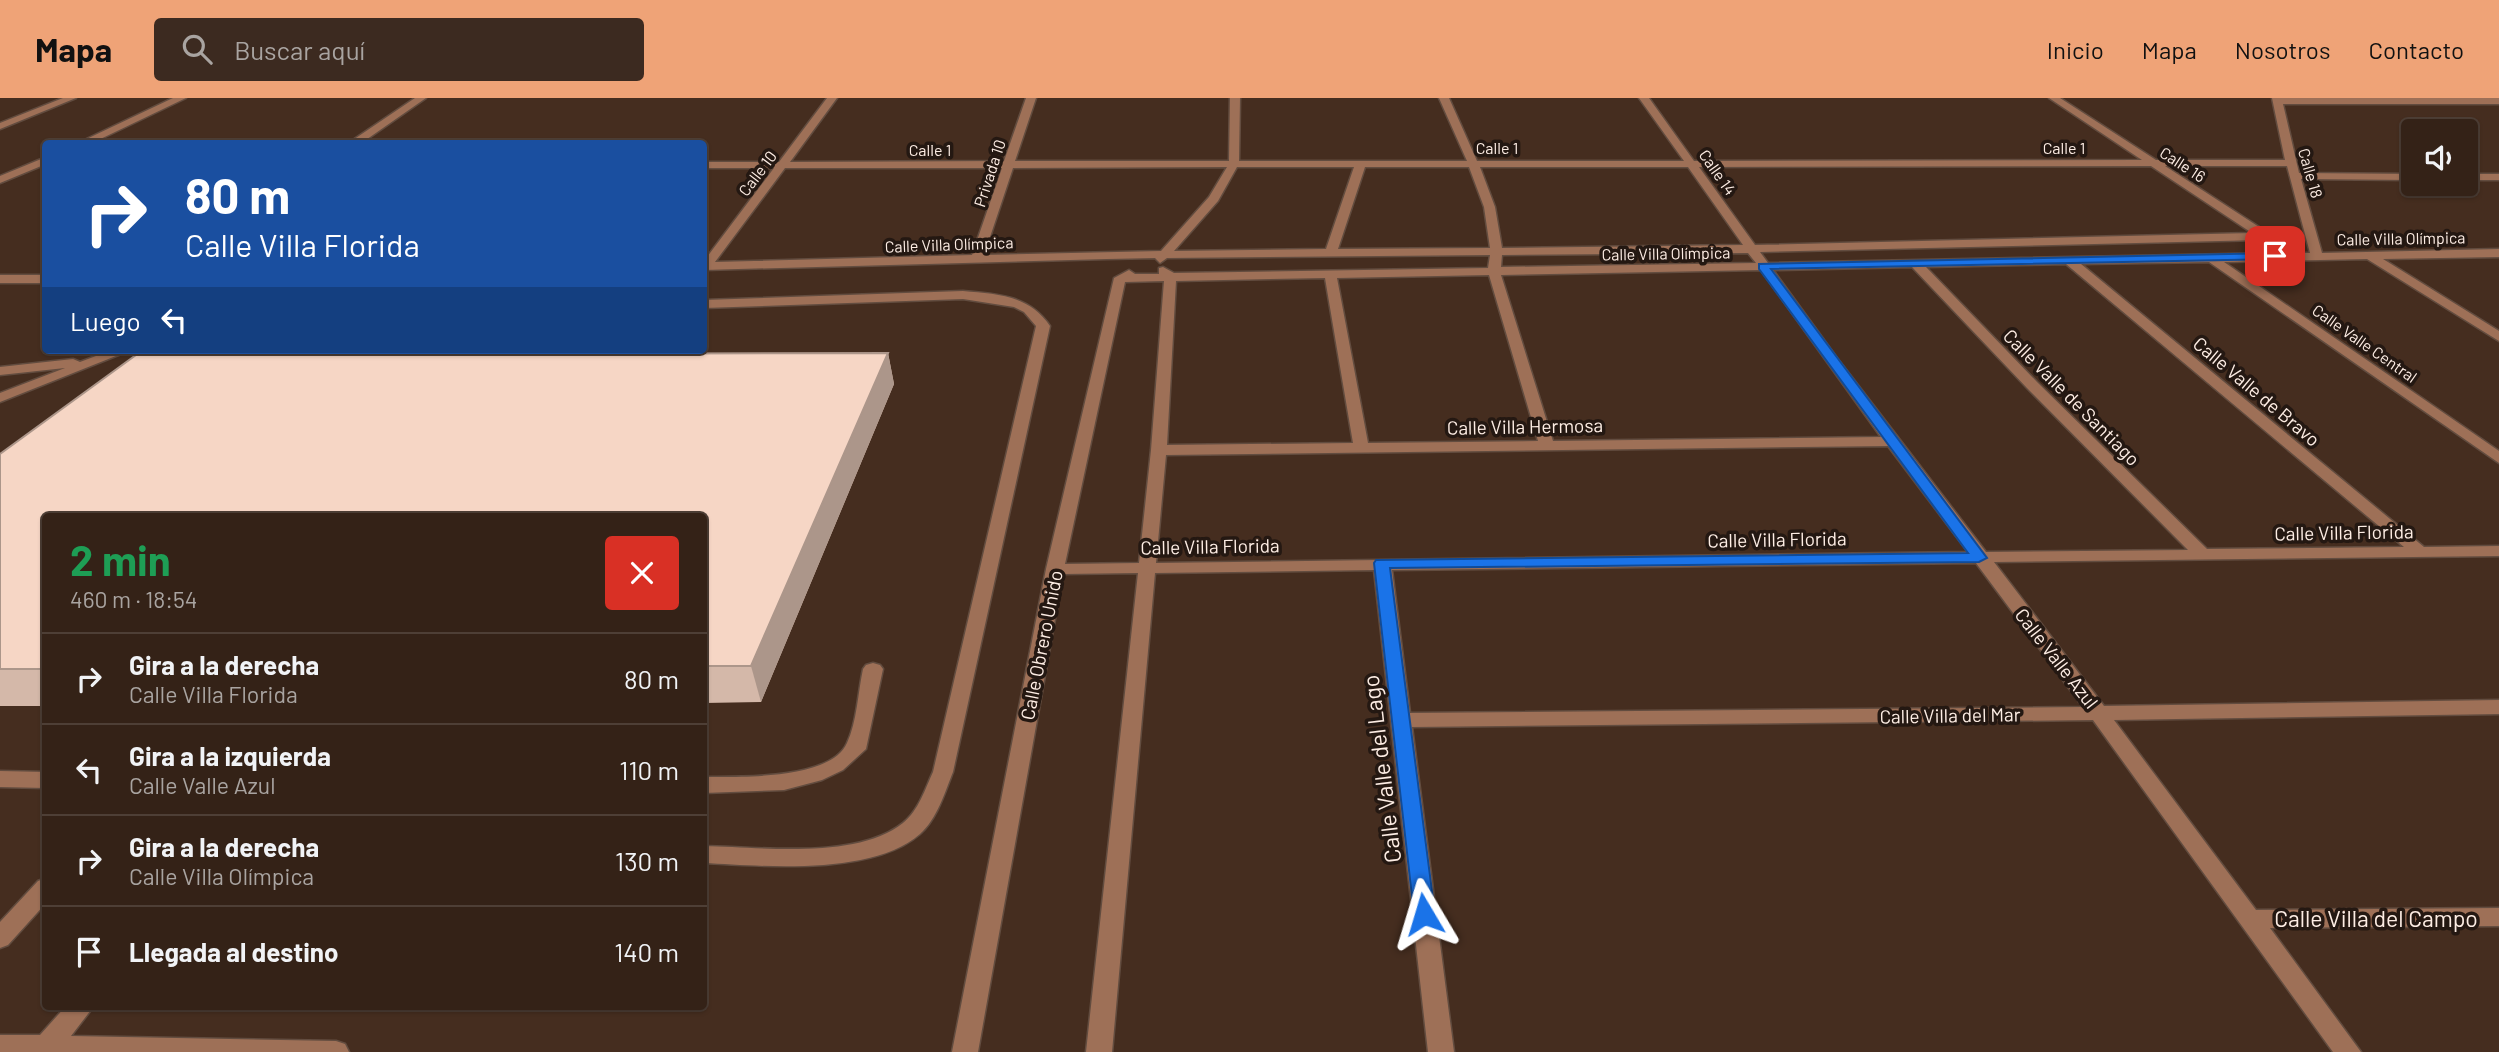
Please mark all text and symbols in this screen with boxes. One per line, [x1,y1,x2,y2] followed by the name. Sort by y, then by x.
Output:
[154,18,644,81] search box
[35,29,112,69] text: Mapa
[178,30,216,68] icon: search
[234,34,365,65] text: Buscar aquí
[2047,35,2104,64] text: Inicio
[2142,35,2197,64] text: Mapa
[2235,35,2331,64] text: Nosotros
[2369,35,2464,64] text: Contacto
[2401,119,2478,196] map controls
[2401,119,2478,196] button: sound
[969,137,1009,209] street label: Privada 10
[1476,138,1518,157] street label: Calle 1
[2043,138,2085,157] street label: Calle 1
[909,140,951,159] street label: Calle 1
[2157,142,2209,186] street label: Calle 16
[1696,146,1740,198] street label: Calle 14
[2295,146,2327,200] street label: Calle 18
[734,147,780,199] street label: Calle 10
[185,165,290,224] text: 80 m
[70,168,161,259] icon: right
[185,225,420,263] text: Calle Villa Florida
[2245,226,2305,286] pin
[2336,227,2466,249] street label: Calle Villa Olímpica
[884,232,1014,256] street label: Calle Villa Olímpica
[2256,237,2294,275] icon: arrive
[1601,242,1731,264] street label: Calle Villa Olímpica
[2309,300,2421,386] street label: Calle Valle Central
[155,301,193,339] icon: left
[70,305,141,336] text: Luego
[1999,324,2145,470] street label: Calle Valle de Santiago
[2189,331,2325,451] street label: Calle Valle de Bravo
[1447,413,1603,439] street label: Calle Villa Hermosa
[2274,519,2414,545] street label: Calle Villa Florida
[1707,526,1847,552] street label: Calle Villa Florida
[1140,533,1280,559] street label: Calle Villa Florida
[70,534,171,584] text: 2 min
[605,536,679,610] button: close
[1015,568,1067,722] street label: Calle Obrero Unido
[70,585,198,613] text: 460 m · 18:54
[2011,603,2103,713] street label: Calle Valle Azul
[129,649,319,680] text: Gira a la derecha
[70,660,108,698] icon: right
[624,663,679,694] text: 80 m
[1356,673,1406,865] street label: Calle Valle del Lago
[129,680,298,708] text: Calle Villa Florida
[1879,702,2021,728] street label: Calle Villa del Mar
[129,740,331,771] text: Gira a la izquierda
[70,751,108,789] icon: left
[619,754,679,785] text: 110 m
[129,771,275,799] text: Calle Valle Azul
[129,831,319,862] text: Gira a la derecha
[70,842,108,880] icon: right
[615,845,679,876] text: 130 m
[129,862,314,890] text: Calle Villa Olímpica
[1387,877,1461,951] position arrow
[2274,904,2478,932] street label: Calle Villa del Campo
[70,933,108,971] icon: arrive
[129,936,338,967] text: Llegada al destino
[614,936,679,967] text: 140 m

